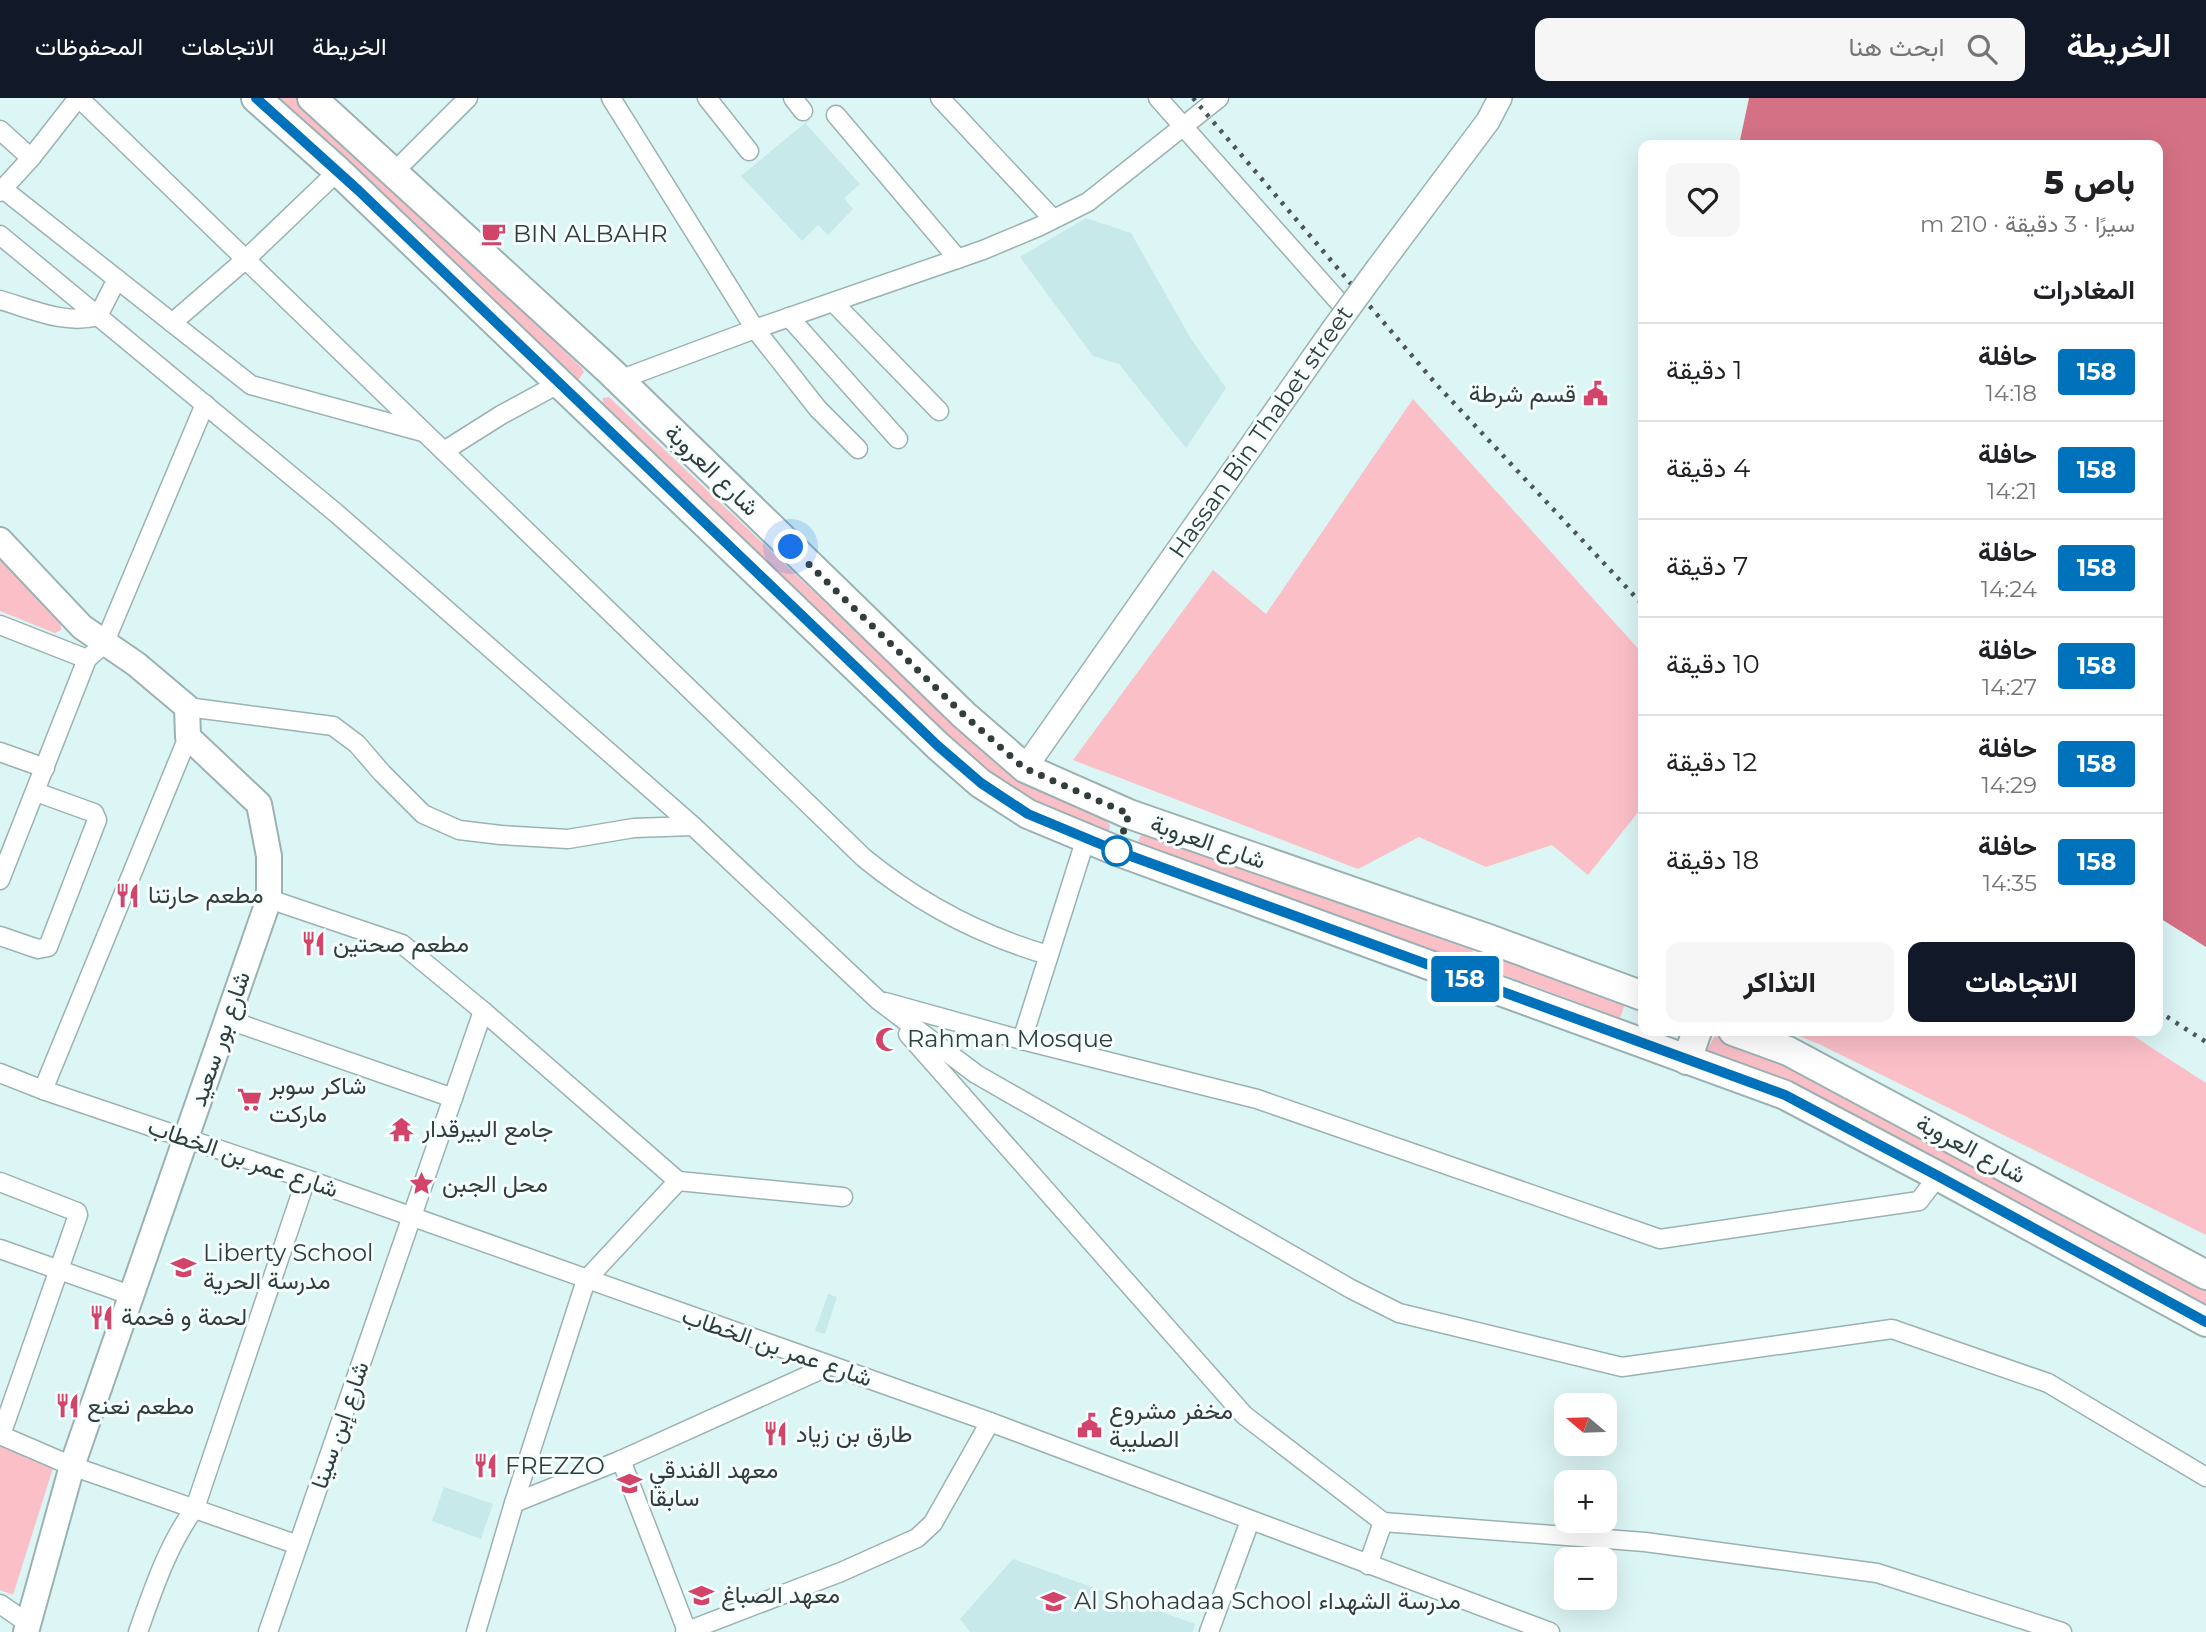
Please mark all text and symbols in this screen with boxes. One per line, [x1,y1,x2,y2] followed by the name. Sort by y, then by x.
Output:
[1535,18,2025,81] search box
[2067,25,2171,65] text: الخريطة
[1963,30,2001,68] icon: search
[1848,31,1945,63] text: ابحث هنا
[35,32,143,61] text: المحفوظات
[181,32,274,61] text: الاتجاهات
[312,32,387,61] text: الخريطة
[2044,162,2135,202] text: باص 5
[1666,163,1740,237] button: heart
[1920,210,2135,238] text: سيرًا · 3 دقيقة · 210 m
[513,219,668,248] place label: BIN ALBAHR
[479,220,507,248] cafe icon: BIN ALBAHR
[2033,274,2135,306] text: المغادرات
[1162,300,1359,563] street label: Hassan Bin Thabet street
[1978,340,2037,372] text: حافلة
[1666,354,1742,386] text: 1 دقيقة
[2077,357,2116,386] text: 158
[1469,379,1576,410] place label: قسم شرطة
[1985,379,2037,407] text: 14:18
[1582,380,1610,408] public building icon: قسم شرطة
[658,418,766,523] street label: شارع العروبة
[1978,438,2037,470] text: حافلة
[1666,452,1750,484] text: 4 دقيقة
[2077,455,2116,484] text: 158
[1987,477,2037,505] text: 14:21
[773,529,808,564] your location
[1978,536,2037,568] text: حافلة
[1666,550,1748,582] text: 7 دقيقة
[2077,553,2116,582] text: 158
[1981,575,2037,603] text: 14:24
[1978,634,2037,666] text: حافلة
[1666,648,1760,680] text: 10 دقيقة
[2077,651,2116,680] text: 158
[1982,673,2037,701] text: 14:27
[1978,732,2037,764] text: حافلة
[1666,746,1757,778] text: 12 دقيقة
[2077,749,2116,778] text: 158
[1981,771,2037,799] text: 14:29
[1146,808,1270,877] street label: شارع العروبة
[1978,830,2037,862] text: حافلة
[1102,836,1132,866] unlabelled marker
[1666,844,1759,876] text: 18 دقيقة
[2077,847,2116,876] text: 158
[1983,869,2037,897] text: 14:35
[148,880,263,911] place label: مطعم حارتنا
[114,881,142,909] restaurant icon: مطعم حارتنا
[333,929,469,960] place label: مطعم صحتين
[299,930,327,958] restaurant icon: مطعم صحتين
[1666,942,1894,1022] button: التذاكر
[1908,942,2135,1022] button: الاتجاهات
[1425,956,1505,1002] line badge: 158
[1445,964,1485,993] text: 158
[183,967,258,1111] street label: شارع بور سعيد
[907,1024,1113,1053] place label: Rahman Mosque
[873,1025,901,1053] mosque icon: Rahman Mosque
[268,1071,366,1129] place label: شاكر سوبر ماركت
[235,1086,263,1114] supermarket icon: شاكر سوبر ماركت
[1911,1108,2031,1191] street label: شارع العروبة
[144,1111,342,1206] street label: شارع عمر بن الخطاب
[421,1114,553,1146] place label: جامع البيرقدار
[388,1115,416,1143] temple icon: جامع البيرقدار
[442,1169,548,1198] place label: محل الجبن
[408,1170,436,1198] place icon: محل الجبن
[203,1238,373,1296] place label: Liberty School مدرسة الحرية
[169,1253,197,1281] school or university icon: Liberty School مدرسة الحرية
[678,1300,876,1395] street label: شارع عمر بن الخطاب
[121,1302,247,1332] place label: لحمة و فحمة
[87,1303,115,1331] restaurant icon: لحمة و فحمة
[304,1357,377,1493] street label: شارع إبن سينا
[87,1391,194,1423] place label: مطعم نعنع
[53,1392,81,1420] restaurant icon: مطعم نعنع
[1554,1393,1617,1456] north arrow
[1554,1393,1617,1610] map controls
[1109,1396,1233,1453] place label: مخفر مشروع الصليبة
[1075,1411,1103,1439] public building icon: مخفر مشروع الصليبة
[796,1419,912,1449] place label: طارق بن زياد
[762,1420,790,1448] restaurant icon: طارق بن زياد
[505,1451,605,1480] place label: FREZZO
[471,1452,499,1480] restaurant icon: FREZZO
[649,1455,778,1512] place label: معهد الفندقي سابقا
[615,1470,643,1498] school or university icon: معهد الفندقي سابقا
[1554,1470,1617,1533] button: +
[1554,1547,1617,1610] button: −
[721,1580,840,1611] place label: معهد الصباغ
[687,1581,715,1609] school or university icon: معهد الصباغ
[1074,1586,1461,1616] place label: Al Shohadaa School مدرسة الشهداء
[1040,1587,1068,1615] school or university icon: Al Shohadaa School مدرسة الشهداء

